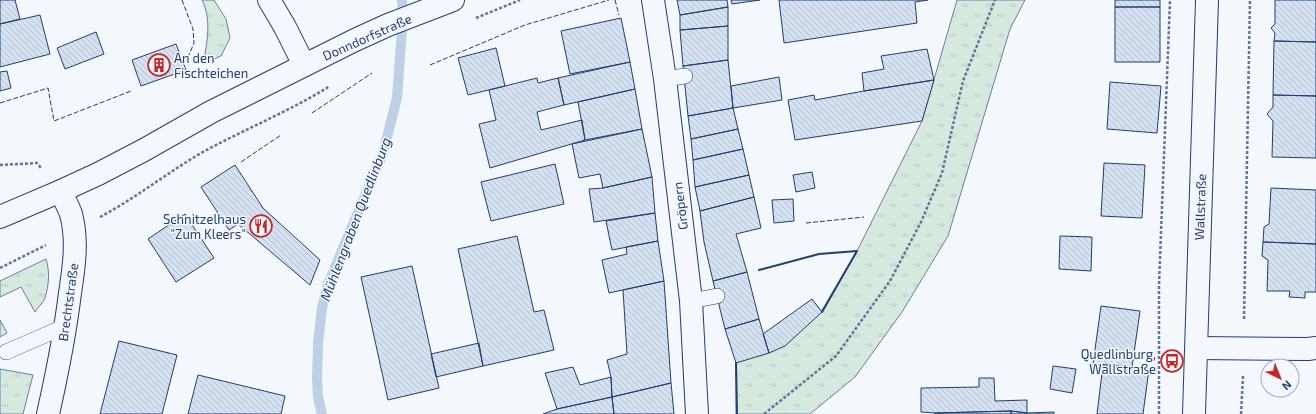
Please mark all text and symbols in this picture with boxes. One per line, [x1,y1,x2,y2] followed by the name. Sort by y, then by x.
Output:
[320,10,414,64] street label: Donndorfstraße
[174,50,248,81] place label: An den Fischteichen
[146,52,172,78] building icon: An den Fischteichen
[316,135,394,303] water label: Mühlengraben Quedlinburg
[1191,173,1209,241] street label: Wallstraße
[669,181,691,231] street label: Gröpern
[163,211,246,242] place label: Schnitzelhaus "Zum Kleers"
[248,213,274,239] restaurant icon: Schnitzelhaus "Zum Kleers"
[55,262,81,342] street label: Brechtstraße
[1081,346,1156,377] place label: Quedlinburg, Wallstraße
[1159,348,1185,374] bus stop icon: Quedlinburg, Wallstraße
[1260,358,1300,398] north arrow
[1280,378,1295,393] text: N

